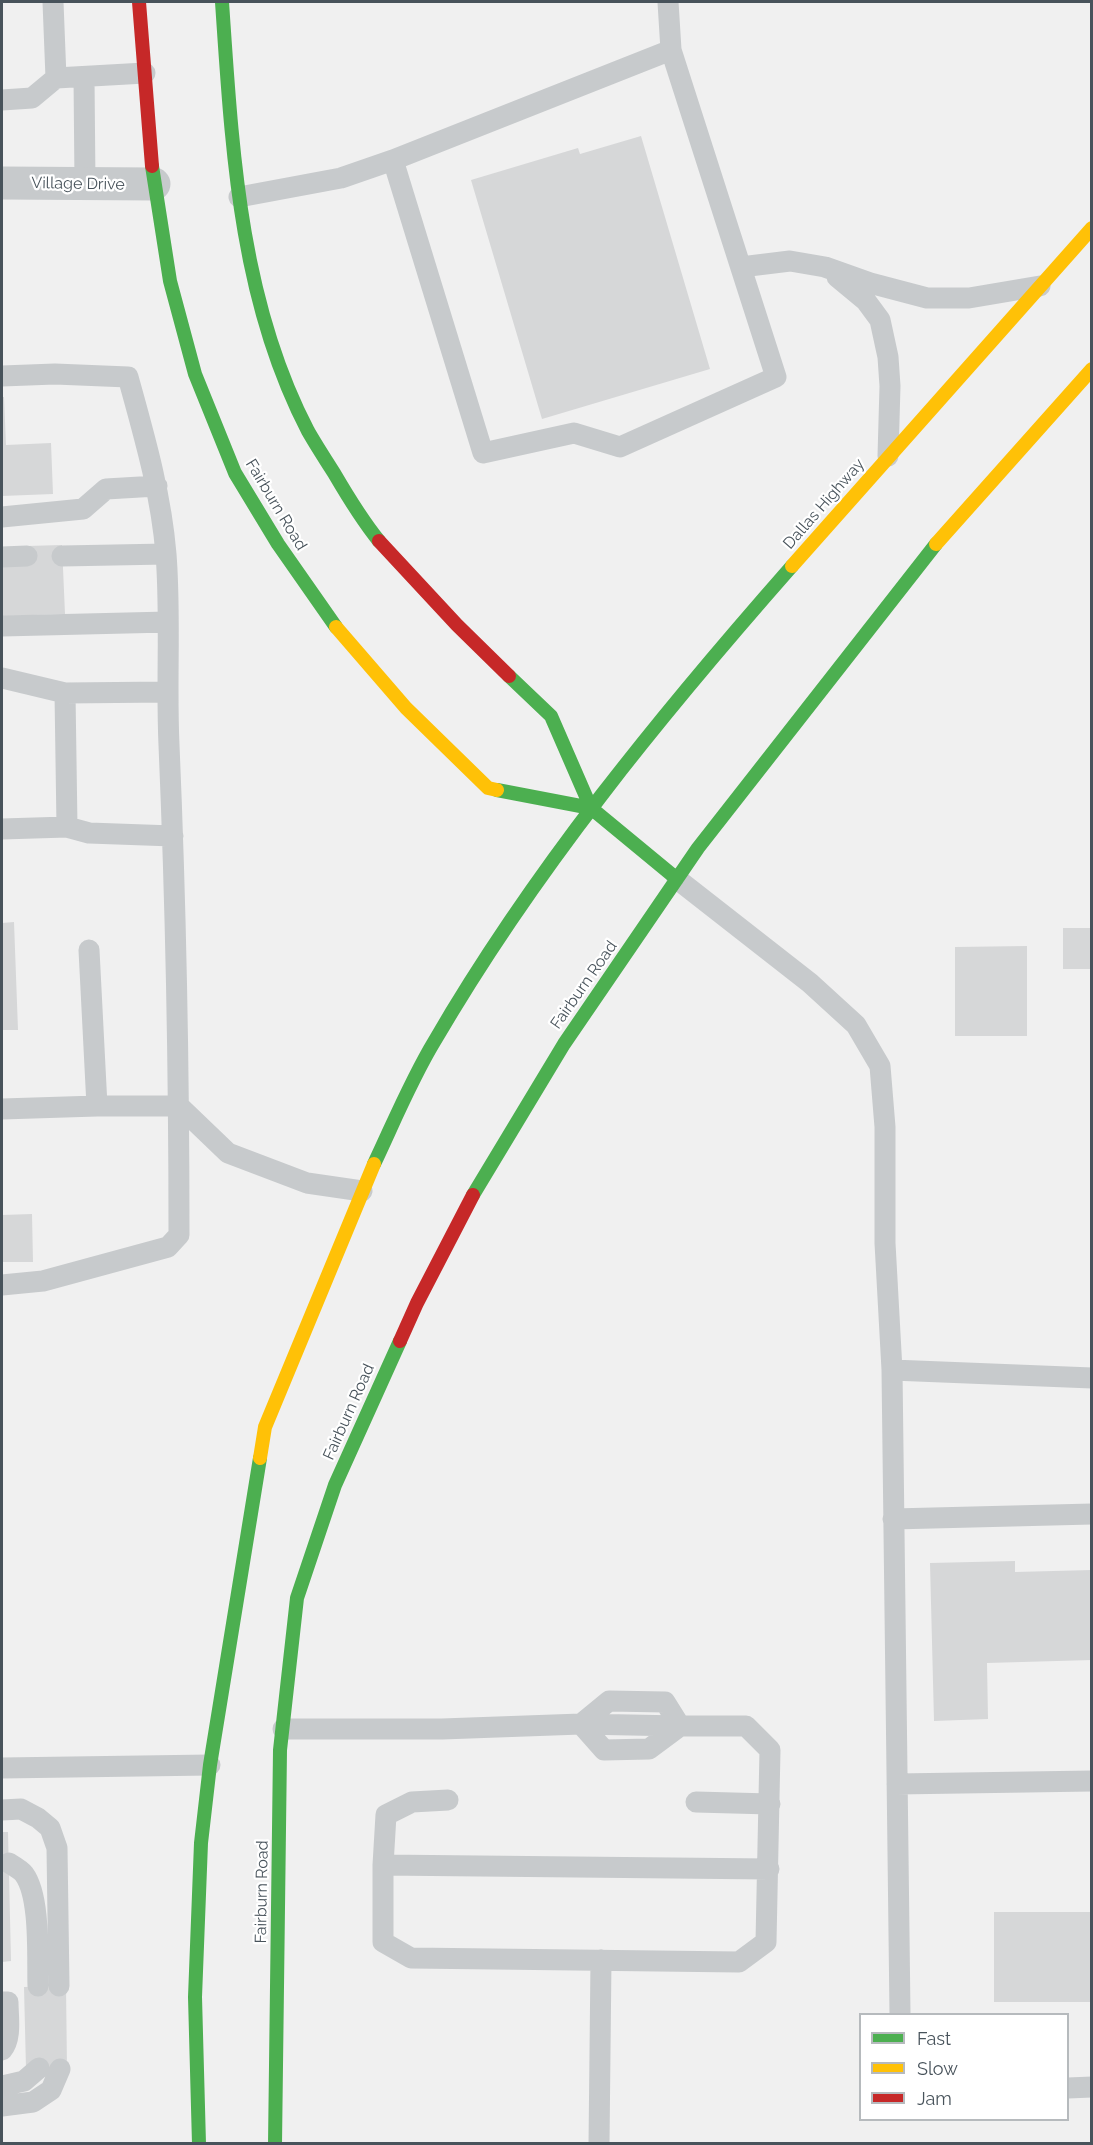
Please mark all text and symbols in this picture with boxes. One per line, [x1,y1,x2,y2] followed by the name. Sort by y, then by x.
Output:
[31,174,125,194] street label: Village Drive
[779,455,869,553] street label: Dallas Highway
[241,456,311,554] street label: Fairburn Road
[547,937,621,1033] street label: Fairburn Road
[319,1361,379,1463] street label: Fairburn Road
[252,1840,272,1944] street label: Fairburn Road
[859,2013,1069,2121] legend
[917,2028,951,2049] text: Fast
[917,2058,958,2079] text: Slow
[917,2088,952,2109] text: Jam

